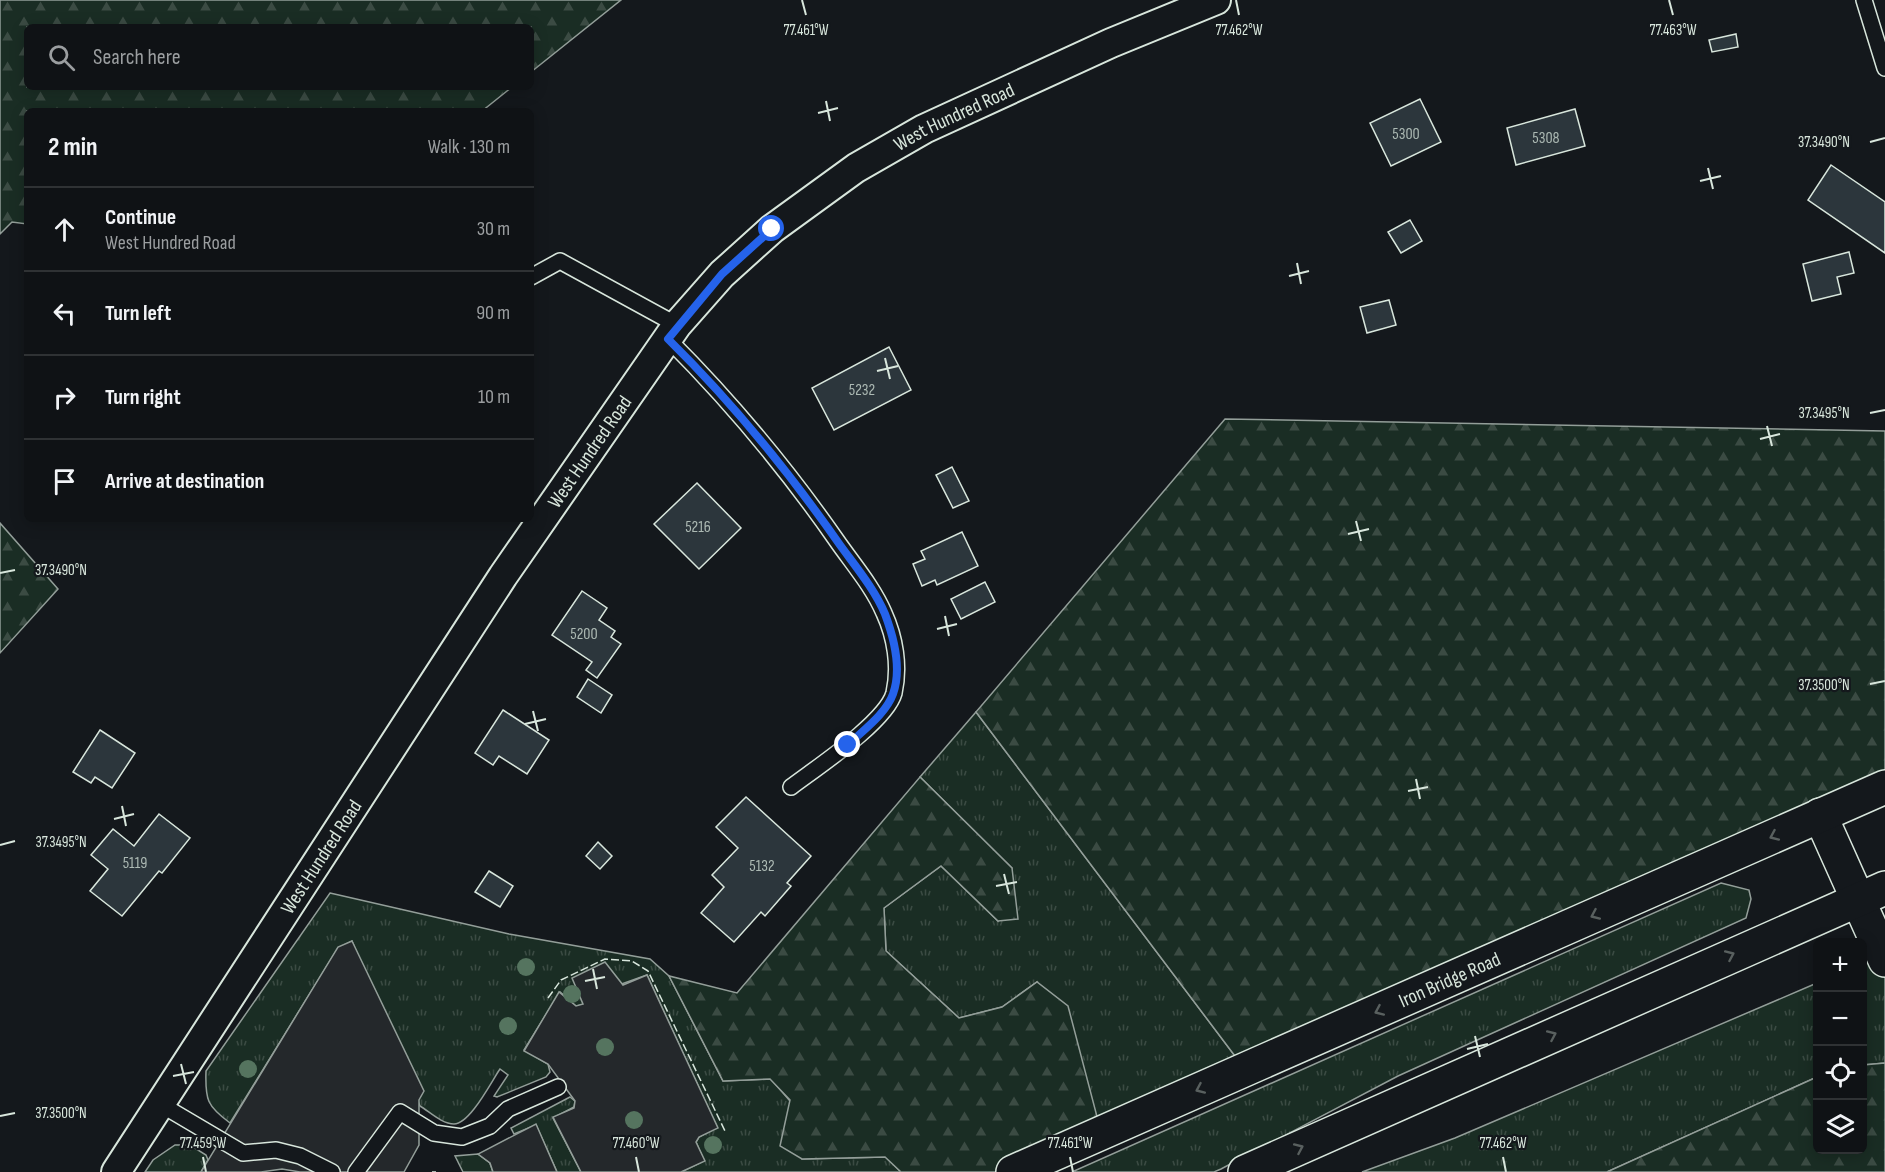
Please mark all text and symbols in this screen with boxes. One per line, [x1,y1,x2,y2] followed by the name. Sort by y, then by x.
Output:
[783,21,829,40] text: 77.461°W
[1216,21,1263,40] text: 77.462°W
[1650,21,1697,40] text: 77.463°W
[24,24,534,90] search box
[45,41,78,74] icon: search
[93,44,180,71] text: Search here
[890,78,1018,157] street label: West Hundred Road
[1392,125,1420,144] house number: 5300
[1532,129,1560,148] house number: 5308
[48,132,98,163] text: 2 min
[1798,133,1850,152] text: 37.3490°N
[428,135,510,159] text: Walk · 130 m
[105,204,176,231] text: Continue
[48,213,81,246] icon: ahead
[758,215,784,241] route start
[477,217,510,241] text: 30 m
[105,231,236,255] text: West Hundred Road
[48,297,81,330] icon: left
[105,300,171,327] text: Turn left
[476,301,510,325] text: 90 m
[48,381,81,414] icon: right
[849,381,875,400] house number: 5232
[105,384,181,411] text: Turn right
[478,385,510,409] text: 10 m
[543,391,637,513] street label: West Hundred Road
[1798,404,1850,423] text: 37.3495°N
[48,465,81,498] icon: arrive
[105,468,264,495] text: Arrive at destination
[685,518,711,537] house number: 5216
[35,561,87,580] text: 37.3490°N
[570,625,598,644] house number: 5200
[1798,676,1850,695] text: 37.3500°N
[834,731,860,757] route end
[276,796,367,919] street label: West Hundred Road
[1769,829,1780,841] one-way arrow
[35,833,87,852] text: 37.3495°N
[123,854,147,873] house number: 5119
[749,857,775,876] house number: 5132
[1591,908,1602,920] one-way arrow
[1813,938,1867,1154] map controls
[1813,938,1867,992] button: +
[1395,947,1504,1013] street label: Iron Bridge Road
[1724,951,1735,963] one-way arrow
[1813,992,1867,1046] button: −
[1374,1003,1385,1015] one-way arrow
[1546,1030,1557,1042] one-way arrow
[1813,1046,1867,1100] button: locate
[1196,1082,1207,1094] one-way arrow
[1813,1100,1867,1154] button: layers
[35,1104,87,1123] text: 37.3500°N
[180,1134,227,1153] text: 77.459°W
[612,1134,660,1153] text: 77.460°W
[1047,1134,1093,1153] text: 77.461°W
[1480,1134,1527,1153] text: 77.462°W
[1292,1143,1303,1155] one-way arrow

